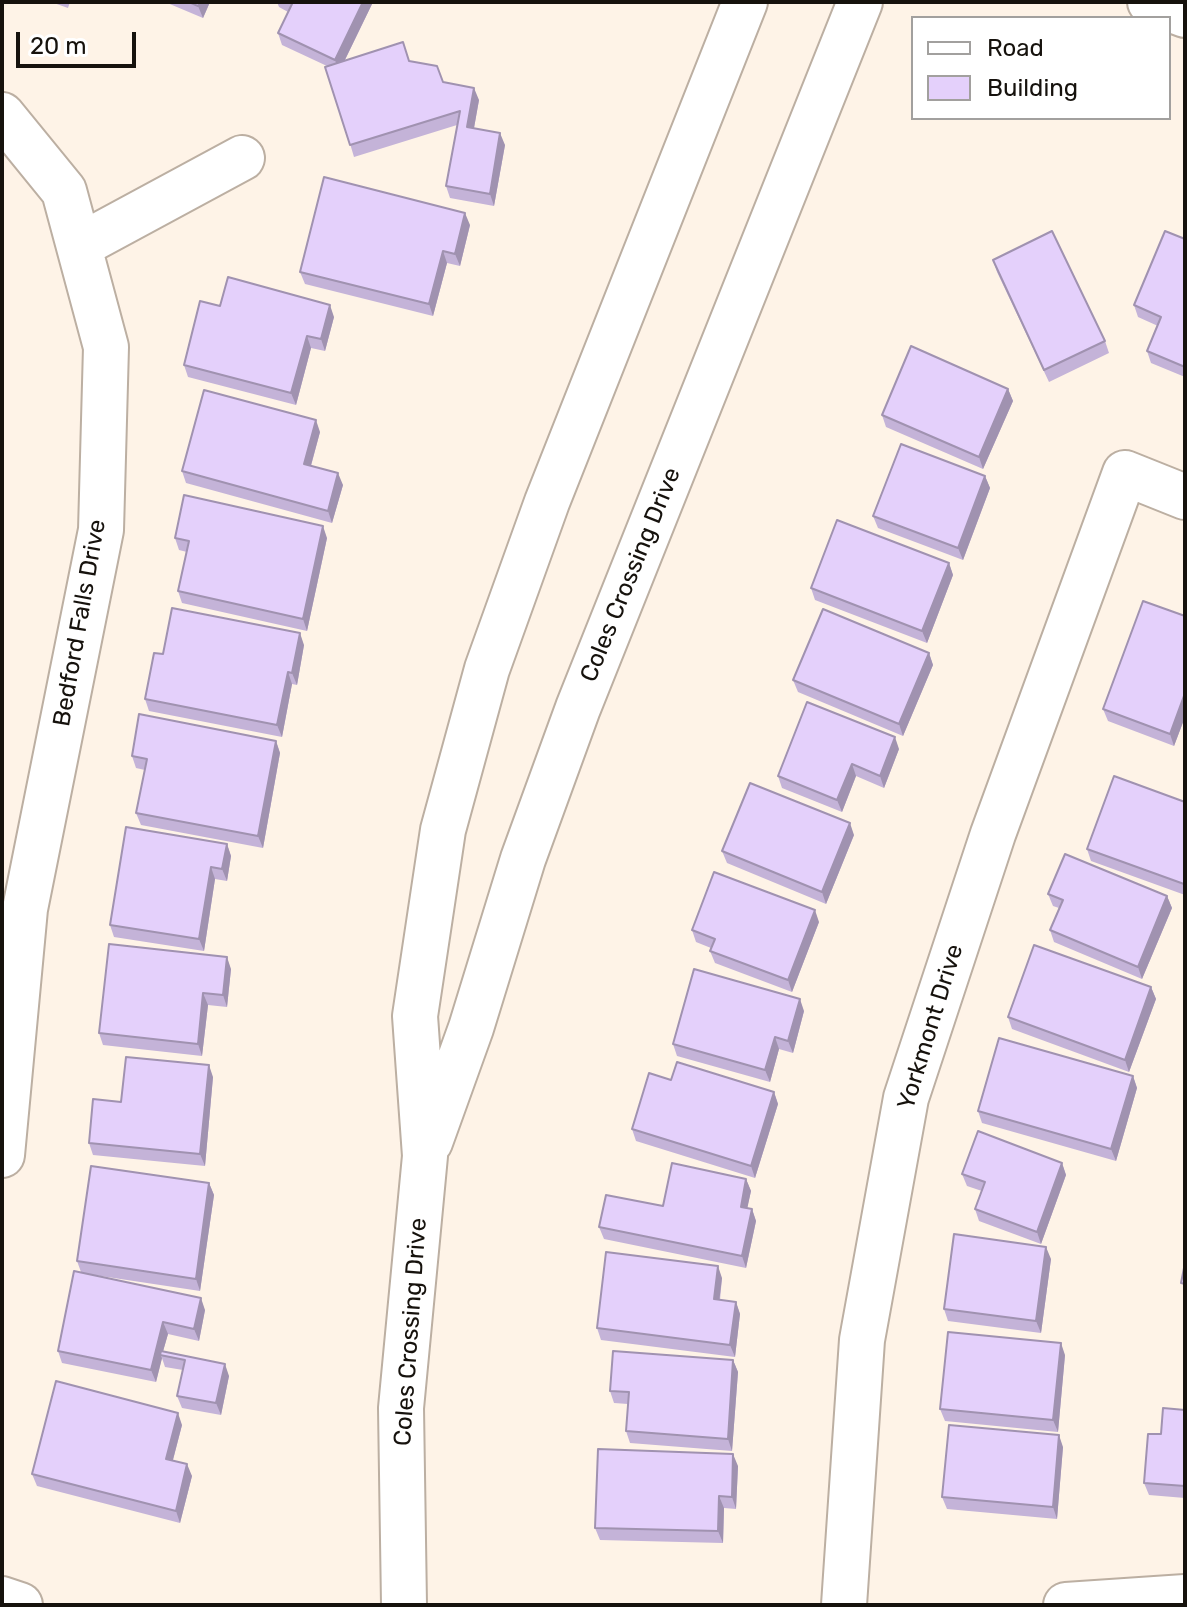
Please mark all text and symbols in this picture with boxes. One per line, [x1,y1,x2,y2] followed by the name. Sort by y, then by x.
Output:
[20,16,140,66] scale bar
[911,16,1171,120] legend
[30,32,87,60] text: 20 m
[987,34,1044,62] text: Road
[987,74,1078,102] text: Building
[575,464,687,686] street label: Coles Crossing Drive
[48,517,112,729] street label: Bedford Falls Drive
[892,941,970,1113] street label: Yorkmont Drive
[389,1217,433,1447] street label: Coles Crossing Drive

